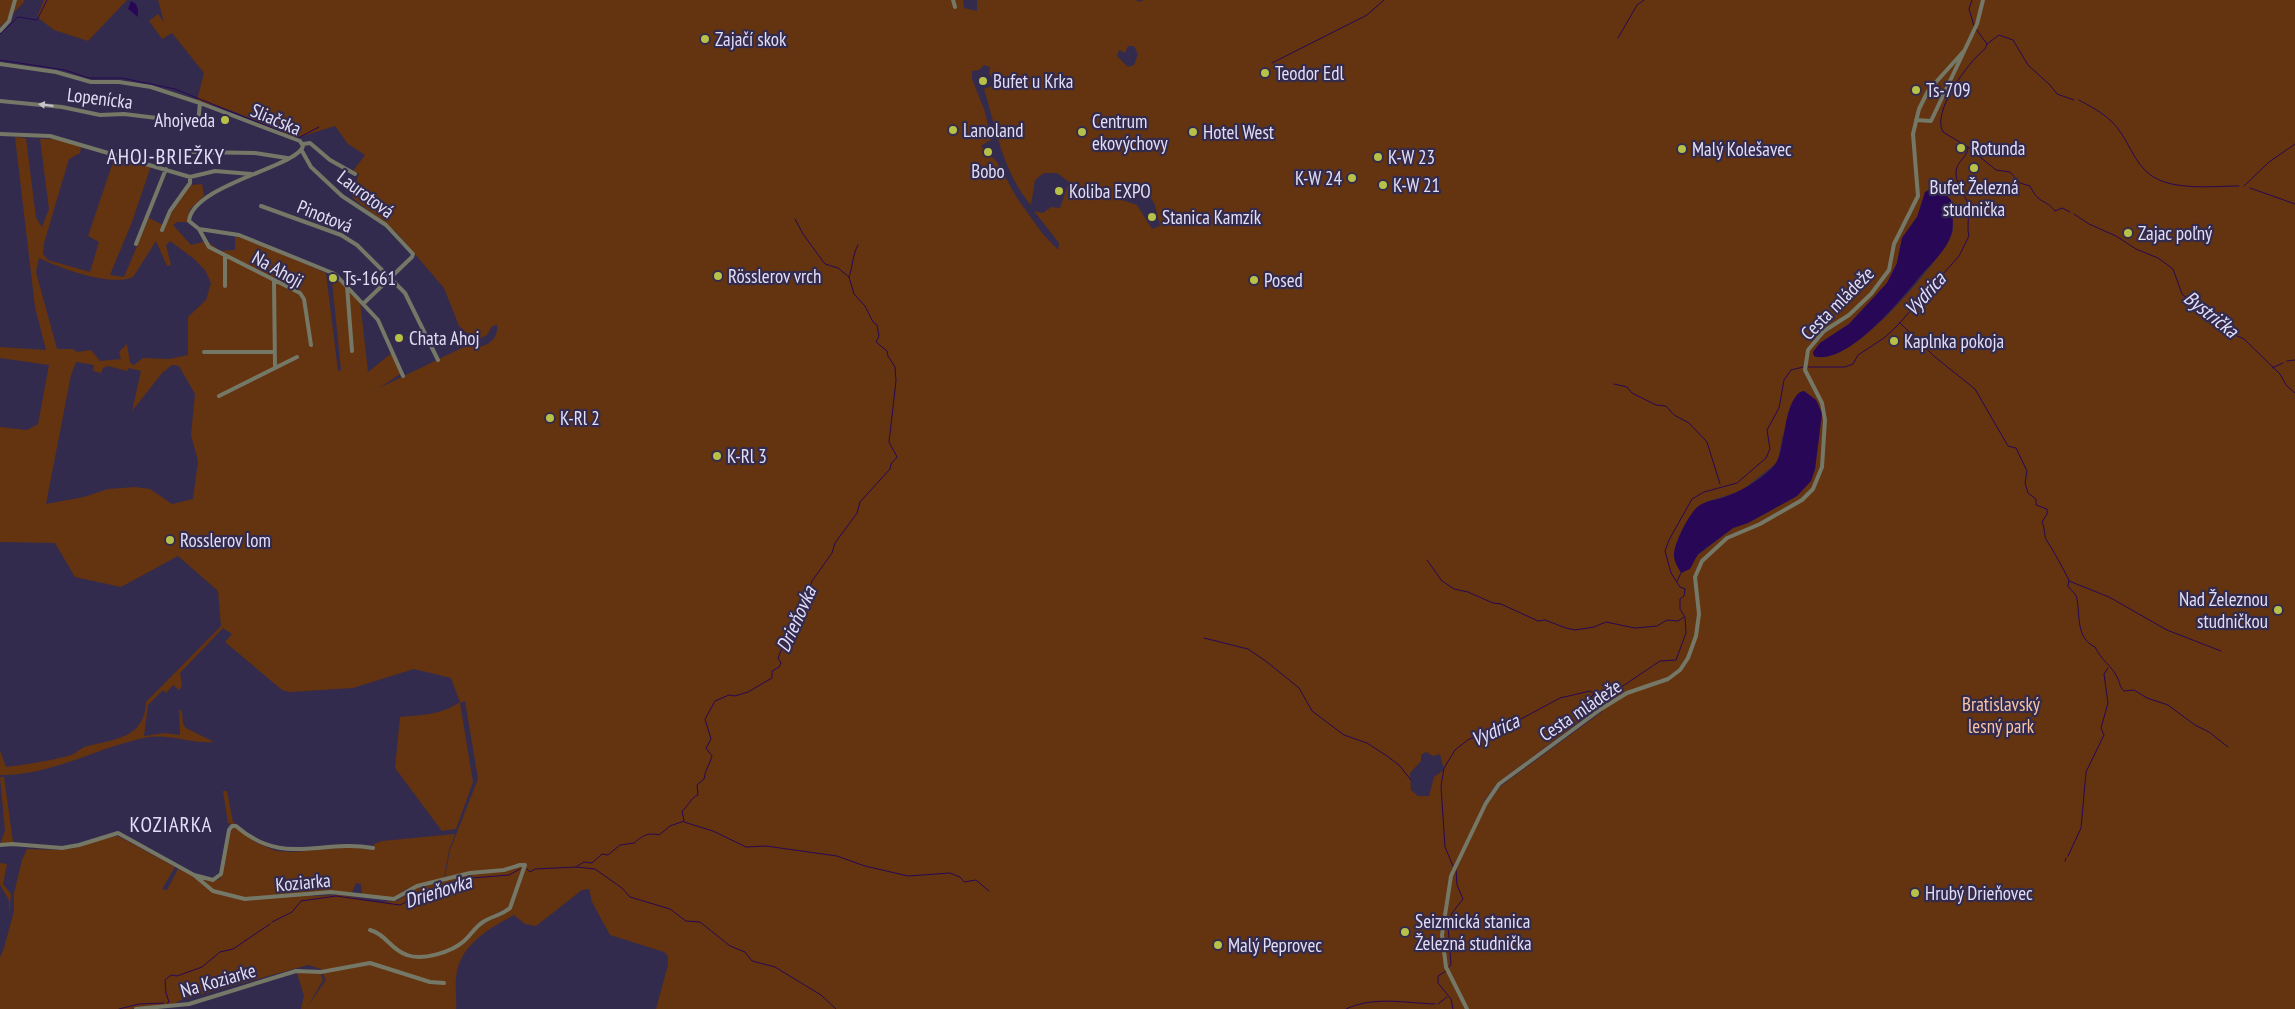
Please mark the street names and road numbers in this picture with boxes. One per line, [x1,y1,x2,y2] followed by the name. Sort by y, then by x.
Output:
[66,82,134,114] street label: Lopenícka
[247,98,305,140] street label: Sliačska
[333,165,399,223] street label: Laurotová
[294,194,356,238] street label: Pinotová
[248,245,308,293] street label: Na Ahoji
[1795,261,1879,345] street label: Cesta mládeže
[1534,674,1626,746] street label: Cesta mládeže
[274,868,332,896] street label: Koziarka
[178,958,259,1002] street label: Na Koziarke

